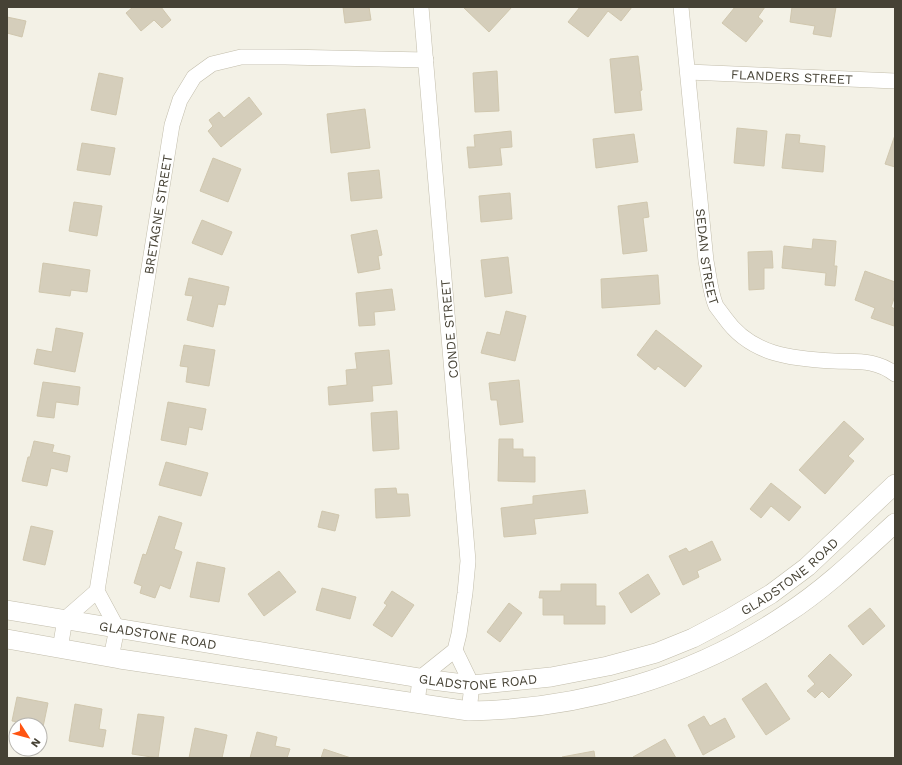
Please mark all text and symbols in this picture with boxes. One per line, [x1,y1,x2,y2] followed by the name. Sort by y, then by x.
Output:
[731,67,853,87] street label: FLANDERS STREET
[141,153,175,276] street label: BRETAGNE STREET
[693,208,722,307] street label: SEDAN STREET
[438,279,461,379] street label: CONDE STREET
[738,535,841,618] street label: GLADSTONE ROAD
[98,618,218,652] street label: GLADSTONE ROAD
[418,671,538,693] street label: GLADSTONE ROAD
[8,717,48,757] north arrow
[28,735,43,750] text: N

